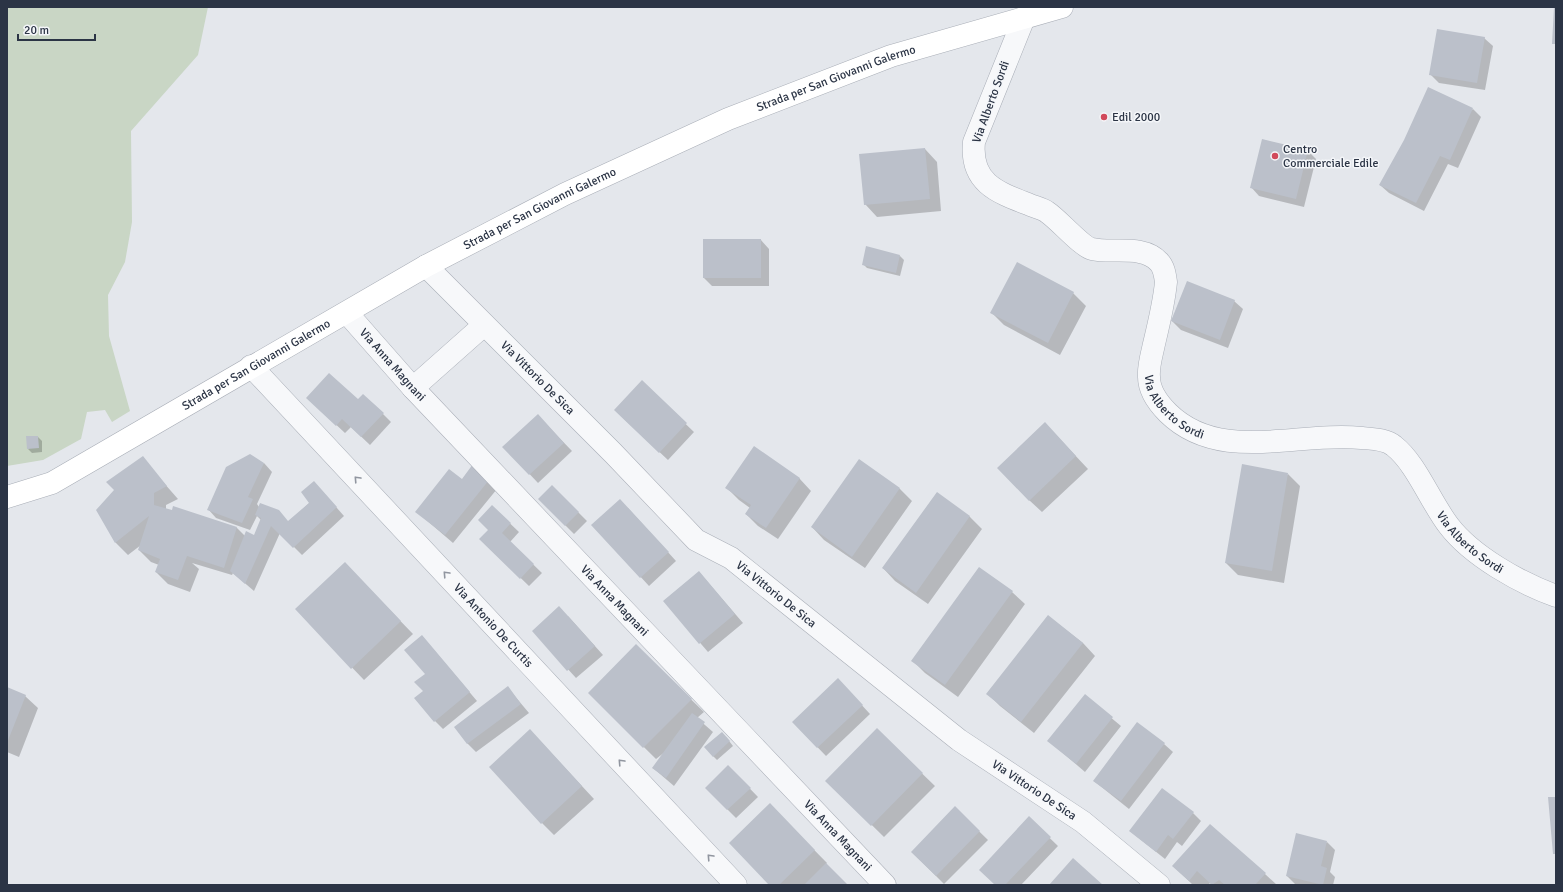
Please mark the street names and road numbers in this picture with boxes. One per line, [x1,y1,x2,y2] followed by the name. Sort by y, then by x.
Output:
[754,42,917,115] street label: Strada per San Giovanni Galermo
[969,59,1013,145] street label: Via Alberto Sordi
[461,164,618,253] street label: Strada per San Giovanni Galermo
[179,316,333,414] street label: Strada per San Giovanni Galermo
[356,325,429,404] street label: Via Anna Magnani
[498,338,578,418] street label: Via Vittorio De Sica
[1141,374,1206,442] street label: Via Alberto Sordi
[1433,508,1506,577] street label: Via Alberto Sordi
[733,558,819,631] street label: Via Vittorio De Sica
[578,562,652,639] street label: Via Anna Magnani
[451,580,536,671] street label: Via Antonio De Curtis
[989,756,1079,823] street label: Via Vittorio De Sica
[801,797,875,874] street label: Via Anna Magnani

